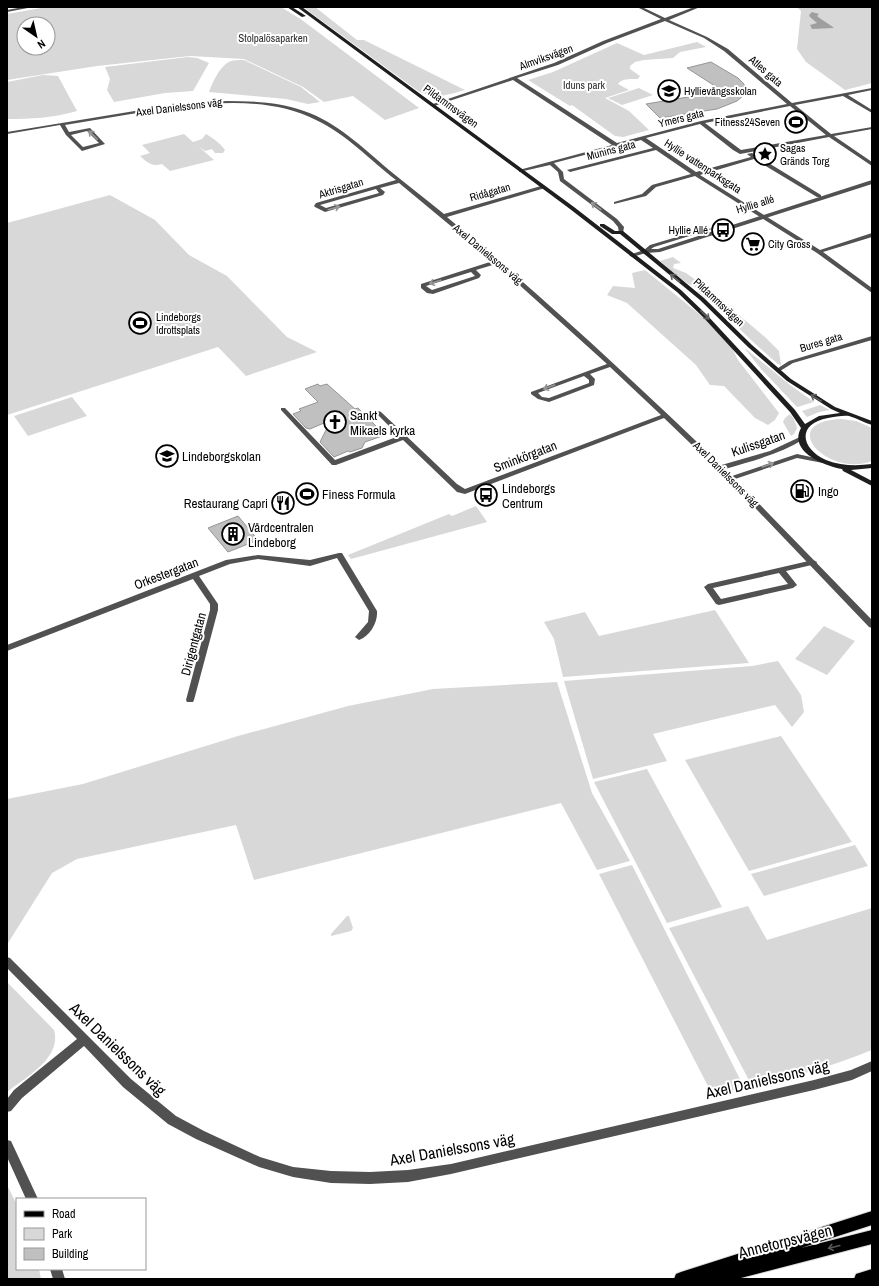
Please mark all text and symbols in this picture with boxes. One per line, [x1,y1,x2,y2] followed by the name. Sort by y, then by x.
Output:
[16,16,56,56] north arrow
[238,31,308,45] park label: Stolpalösaparken
[35,37,48,52] text: N
[516,41,575,74] street label: Almviksvägen
[746,52,786,89] street label: Atles gata
[563,78,606,92] park label: Iduns park
[656,78,682,104] school or university icon: Hyllievångsskolan
[421,81,481,131] street label: Pildammsvägen
[684,84,757,98] place label: Hyllievångsskolan
[134,95,223,119] street label: Axel Danielssons väg
[657,106,705,130] street label: Ymers gata
[783,109,809,135] sports icon: Fitness24Seven
[715,115,780,129] place label: Fitness24Seven
[88,130,98,140] one-way arrow
[662,136,744,196] street label: Hyllie vattenparksgata
[585,137,637,163] street label: Munins gata
[752,141,778,167] place icon: Sagas Gränds Torg
[780,141,829,168] place label: Sagas Gränds Torg
[316,175,365,202] street label: Aktrisgatan
[468,180,512,204] street label: Ridågatan
[734,192,776,216] street label: Hyllie allé
[590,202,601,210] one-way arrow
[327,204,340,211] one-way arrow
[710,217,736,243] bus stop icon: Hyllie Allé
[450,220,526,287] street label: Axel Danielssons väg
[668,223,708,237] place label: Hyllie Allé
[740,231,766,257] supermarket icon: City Gross
[768,237,811,251] place label: City Gross
[669,273,680,282] one-way arrow
[691,275,747,329] street label: Pildammsvägen
[429,279,442,286] one-way arrow
[127,310,153,336] sports icon: Lindeborgs Idrottsplats
[156,310,202,337] place label: Lindeborgs Idrottsplats
[700,310,710,320] one-way arrow
[798,329,844,355] street label: Bures gata
[543,383,555,391] one-way arrow
[811,394,822,402] one-way arrow
[350,407,415,439] place label: Sankt Mikaels kyrka
[322,409,348,435] church icon: Sankt Mikaels kyrka
[729,426,787,461] street label: Kulissgatan
[491,437,559,476] street label: Sminkörgatan
[690,438,762,510] street label: Axel Danielssons väg
[154,443,180,469] school or university icon: Lindeborgskolan
[182,448,261,465] place label: Lindeborgskolan
[762,461,774,469] one-way arrow
[789,478,815,504] fuel station icon: Ingo
[502,480,555,512] place label: Lindeborgs Centrum
[294,481,320,507] sports icon: Finess Formula
[473,482,499,508] bus stop icon: Lindeborgs Centrum
[818,483,839,500] place label: Ingo
[322,486,396,503] place label: Finess Formula
[270,490,296,516] restaurant icon: Restaurang Capri
[184,495,268,512] place label: Restaurang Capri
[248,519,314,551] place label: Vårdcentralen Lindeborg
[220,521,246,547] building icon: Vårdcentralen Lindeborg
[132,553,201,594] street label: Orkestergatan
[177,611,210,678] street label: Dirigentgatan
[64,997,172,1101] street label: Axel Danielssons väg
[702,1054,832,1104] street label: Axel Danielssons väg
[387,1127,517,1171] street label: Axel Danielssons väg
[16,1198,146,1270] legend
[52,1206,76,1222] text: Road
[735,1219,834,1263] street label: Annetorpsvägen
[52,1226,72,1242] text: Park
[828,1244,841,1251] one-way arrow
[52,1246,89,1262] text: Building

